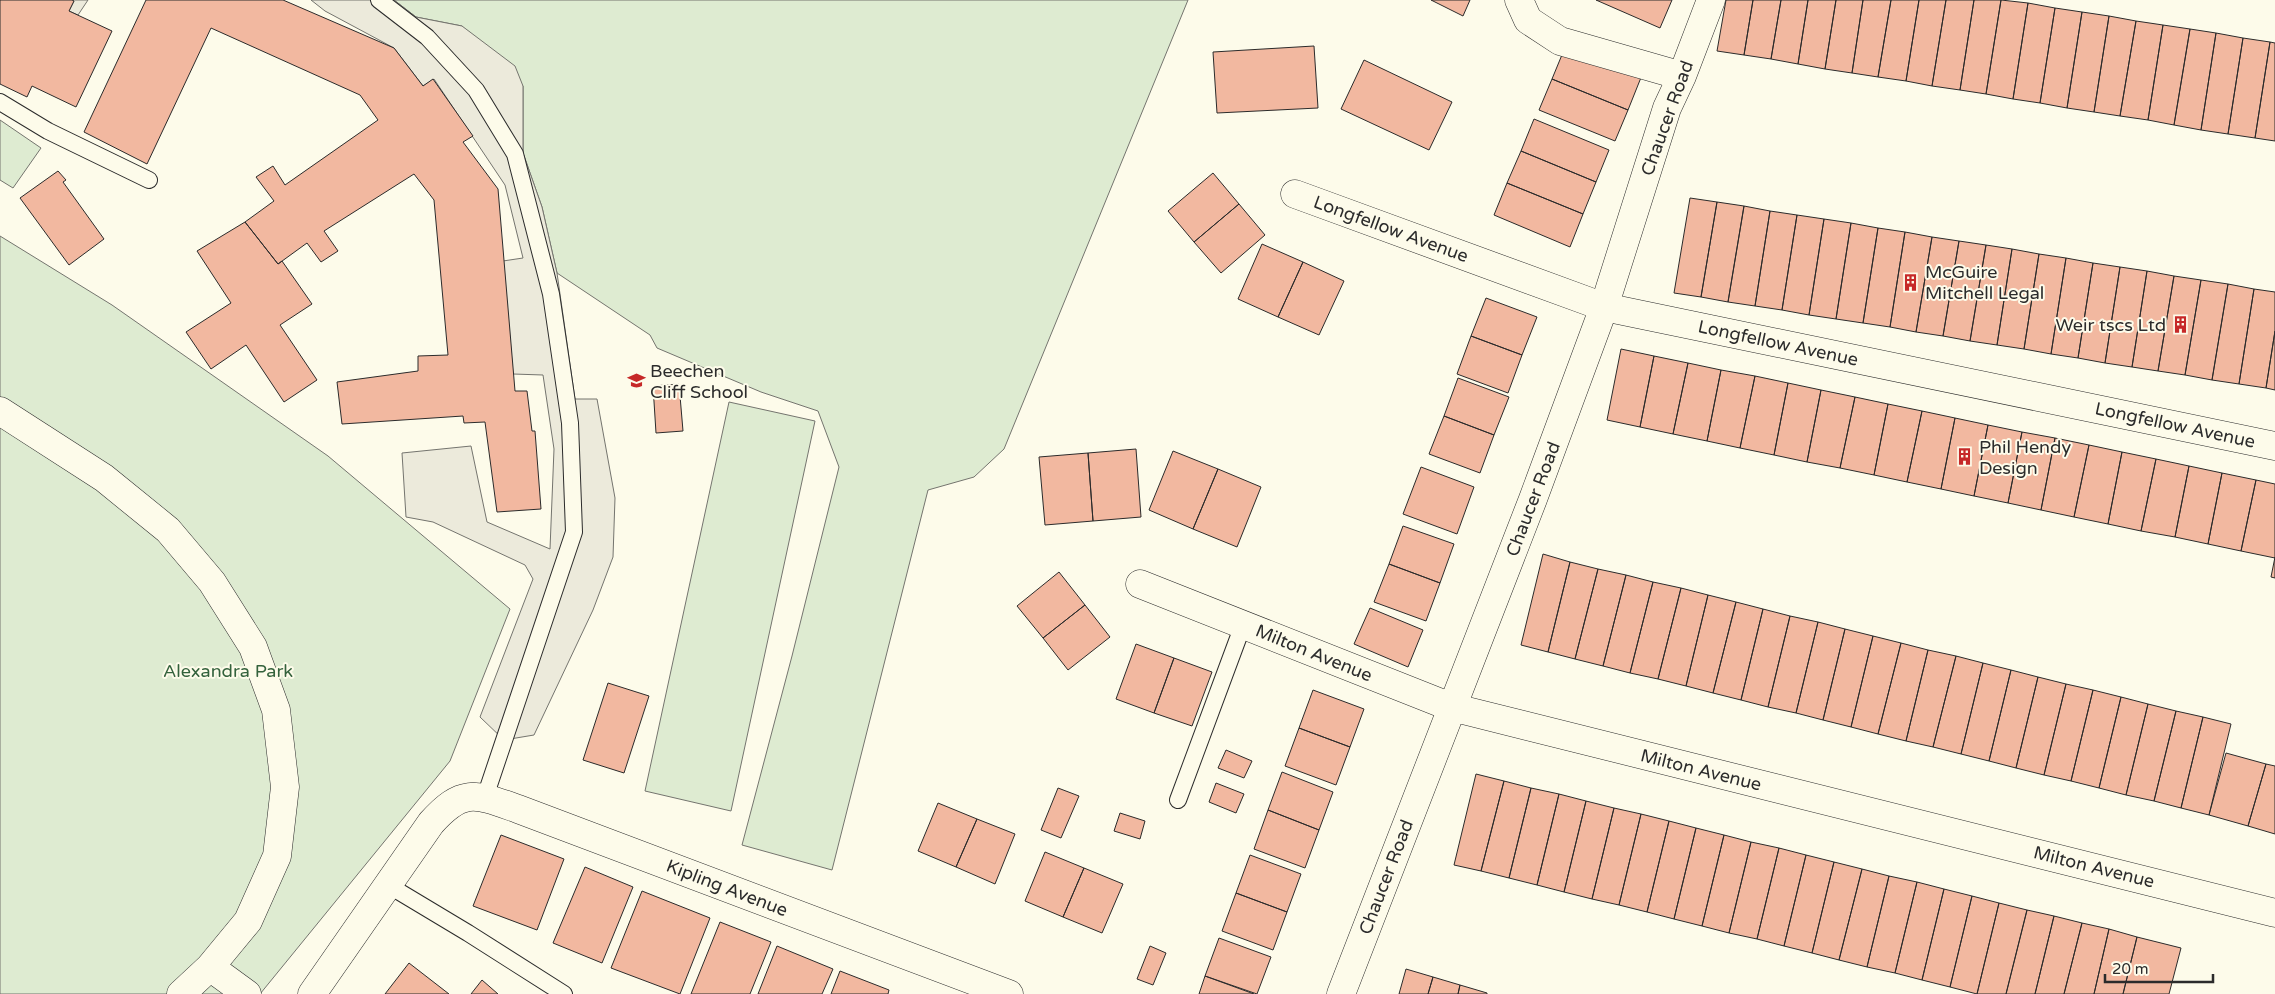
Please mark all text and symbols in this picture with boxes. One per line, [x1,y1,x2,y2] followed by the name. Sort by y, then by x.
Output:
[1636,57,1698,179] street label: Chaucer Road
[1310,191,1472,267] street label: Longfellow Avenue
[1925,261,2044,304] place label: McGuire Mitchell Legal
[1901,272,1921,292] building icon: McGuire Mitchell Legal
[2055,314,2166,336] place label: Weir tscs Ltd
[1696,315,1860,371] street label: Longfellow Avenue
[2170,315,2190,335] building icon: Weir tscs Ltd
[650,360,748,403] place label: Beechen Cliff School
[626,371,646,391] school or university icon: Beechen Cliff School
[2093,397,2257,453] street label: Longfellow Avenue
[1979,436,2071,479] place label: Phil Hendy Design
[1501,439,1565,559] street label: Chaucer Road
[1955,447,1975,467] building icon: Phil Hendy Design
[1252,620,1376,686] street label: Milton Avenue
[163,660,293,682] park label: Alexandra Park
[1638,744,1764,796] street label: Milton Avenue
[1354,817,1418,937] street label: Chaucer Road
[2031,841,2157,893] street label: Milton Avenue
[663,855,791,921] street label: Kipling Avenue
[2105,952,2212,984] scale bar
[2112,960,2149,978] text: 20 m

